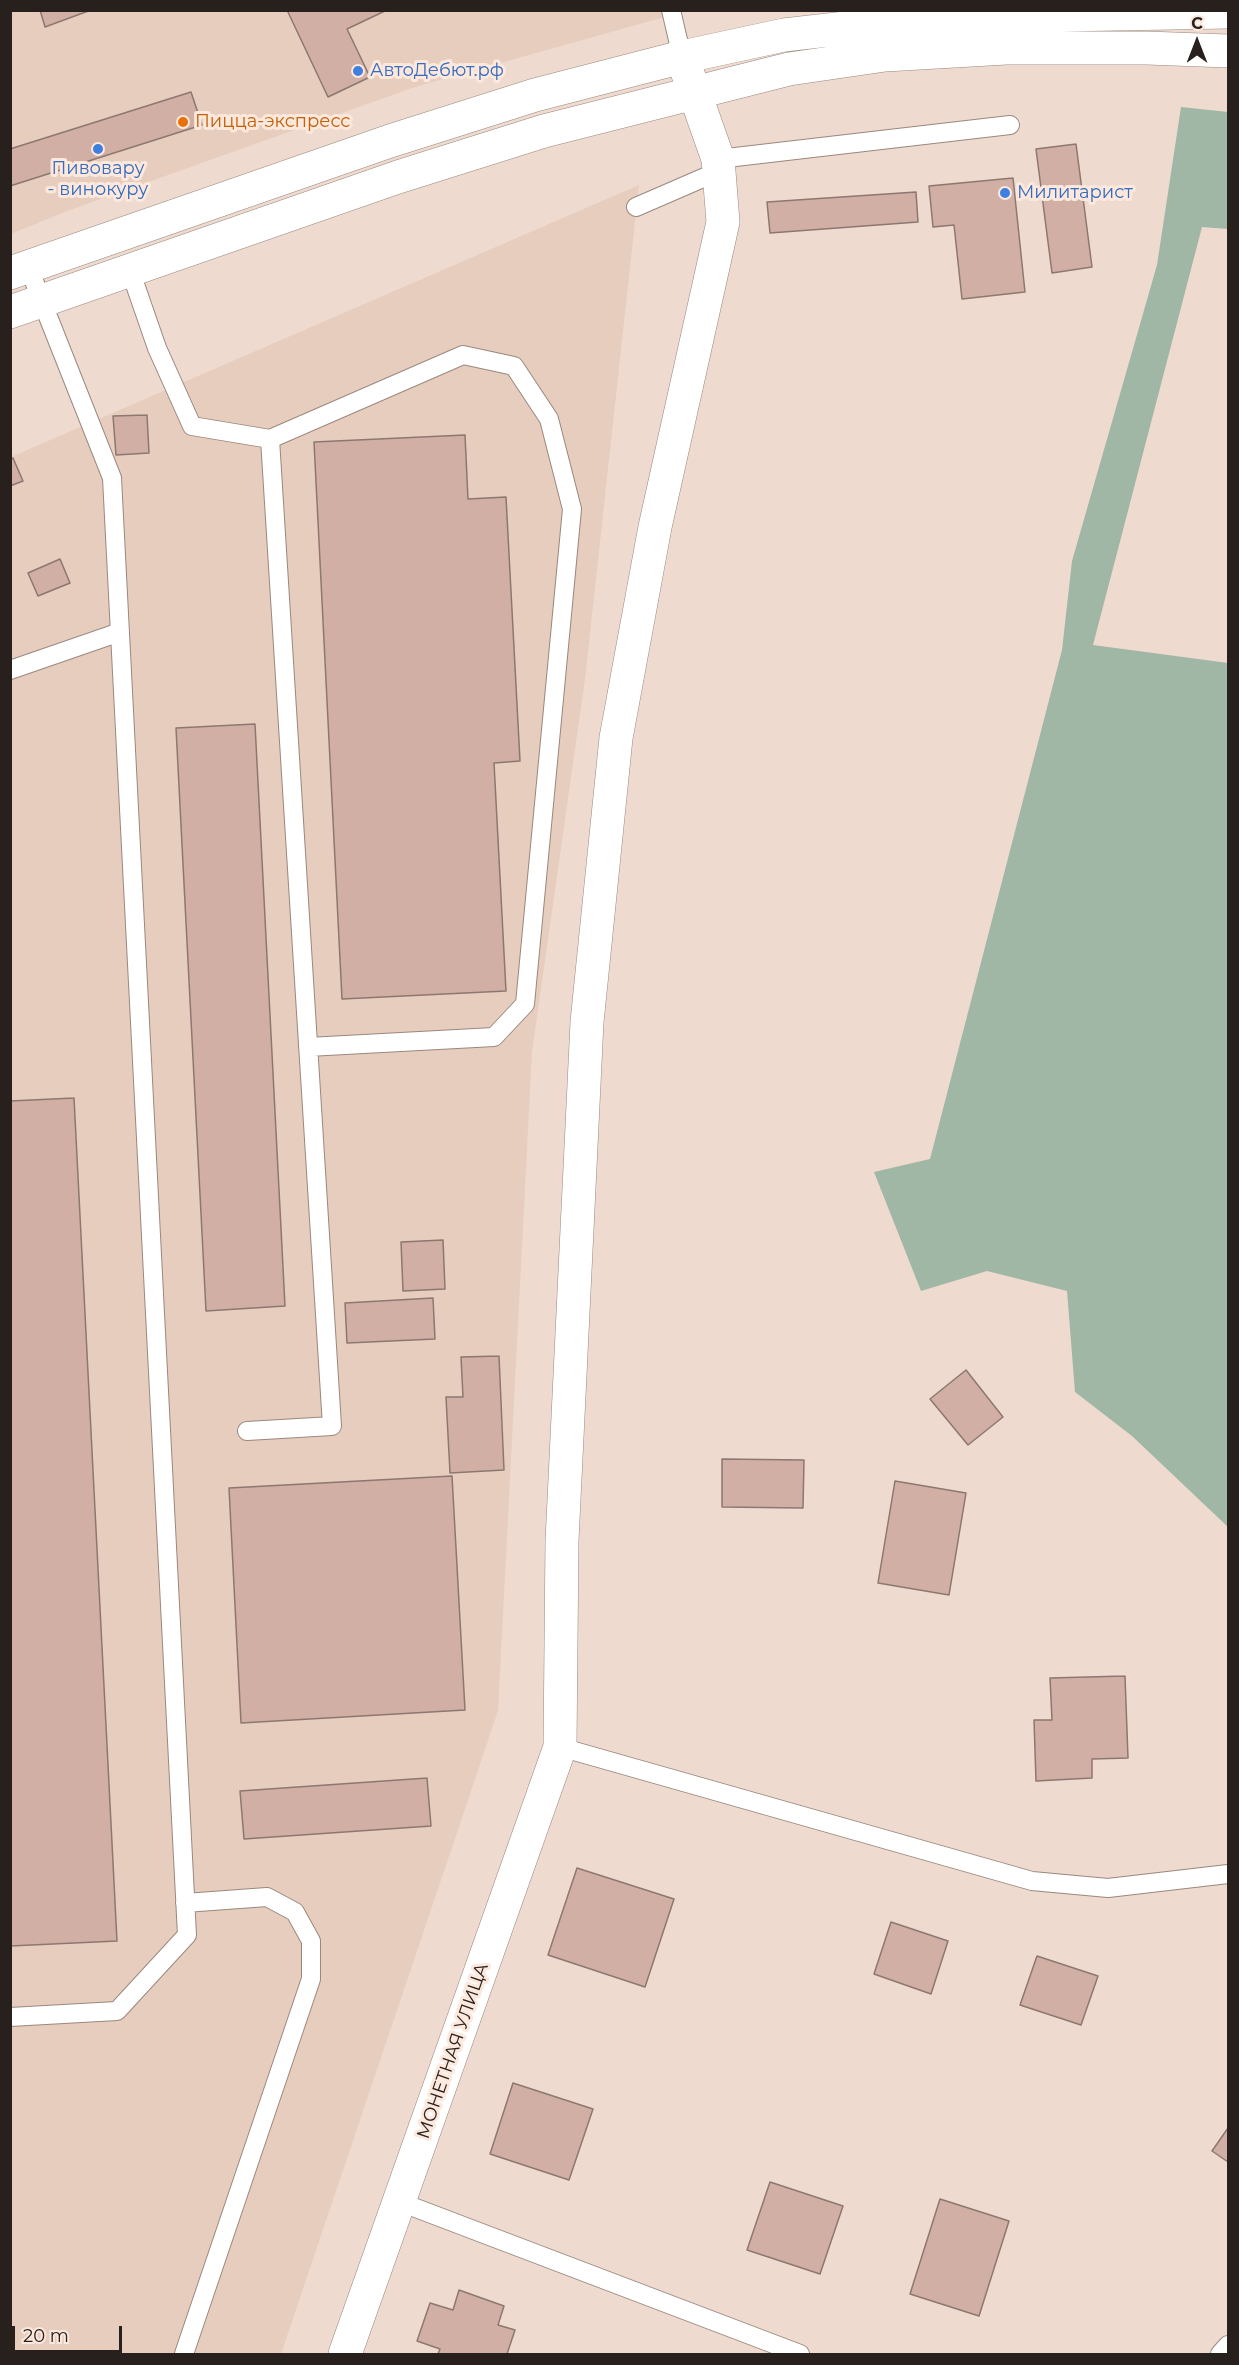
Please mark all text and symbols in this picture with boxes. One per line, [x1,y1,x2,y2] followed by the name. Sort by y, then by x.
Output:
[1167,12,1227,72] north arrow
[1191,14,1203,33] text: С
[370,60,504,82] place label: АвтоДебют.рф
[351,64,365,78] marker: АвтоДебют.рф
[195,111,351,133] place label: Пицца-экспресс
[176,115,190,129] marker: Пицца-экспресс
[91,142,105,156] marker: Пивовару - винокуру
[48,158,148,201] place label: Пивовару - винокуру
[1017,182,1133,204] place label: Милитарист
[998,186,1012,200] marker: Милитарист
[413,1960,493,2142] street label: МОНЕТНАЯ УЛИЦА
[15,2314,124,2352] scale bar
[23,2325,69,2347] text: 20 m

